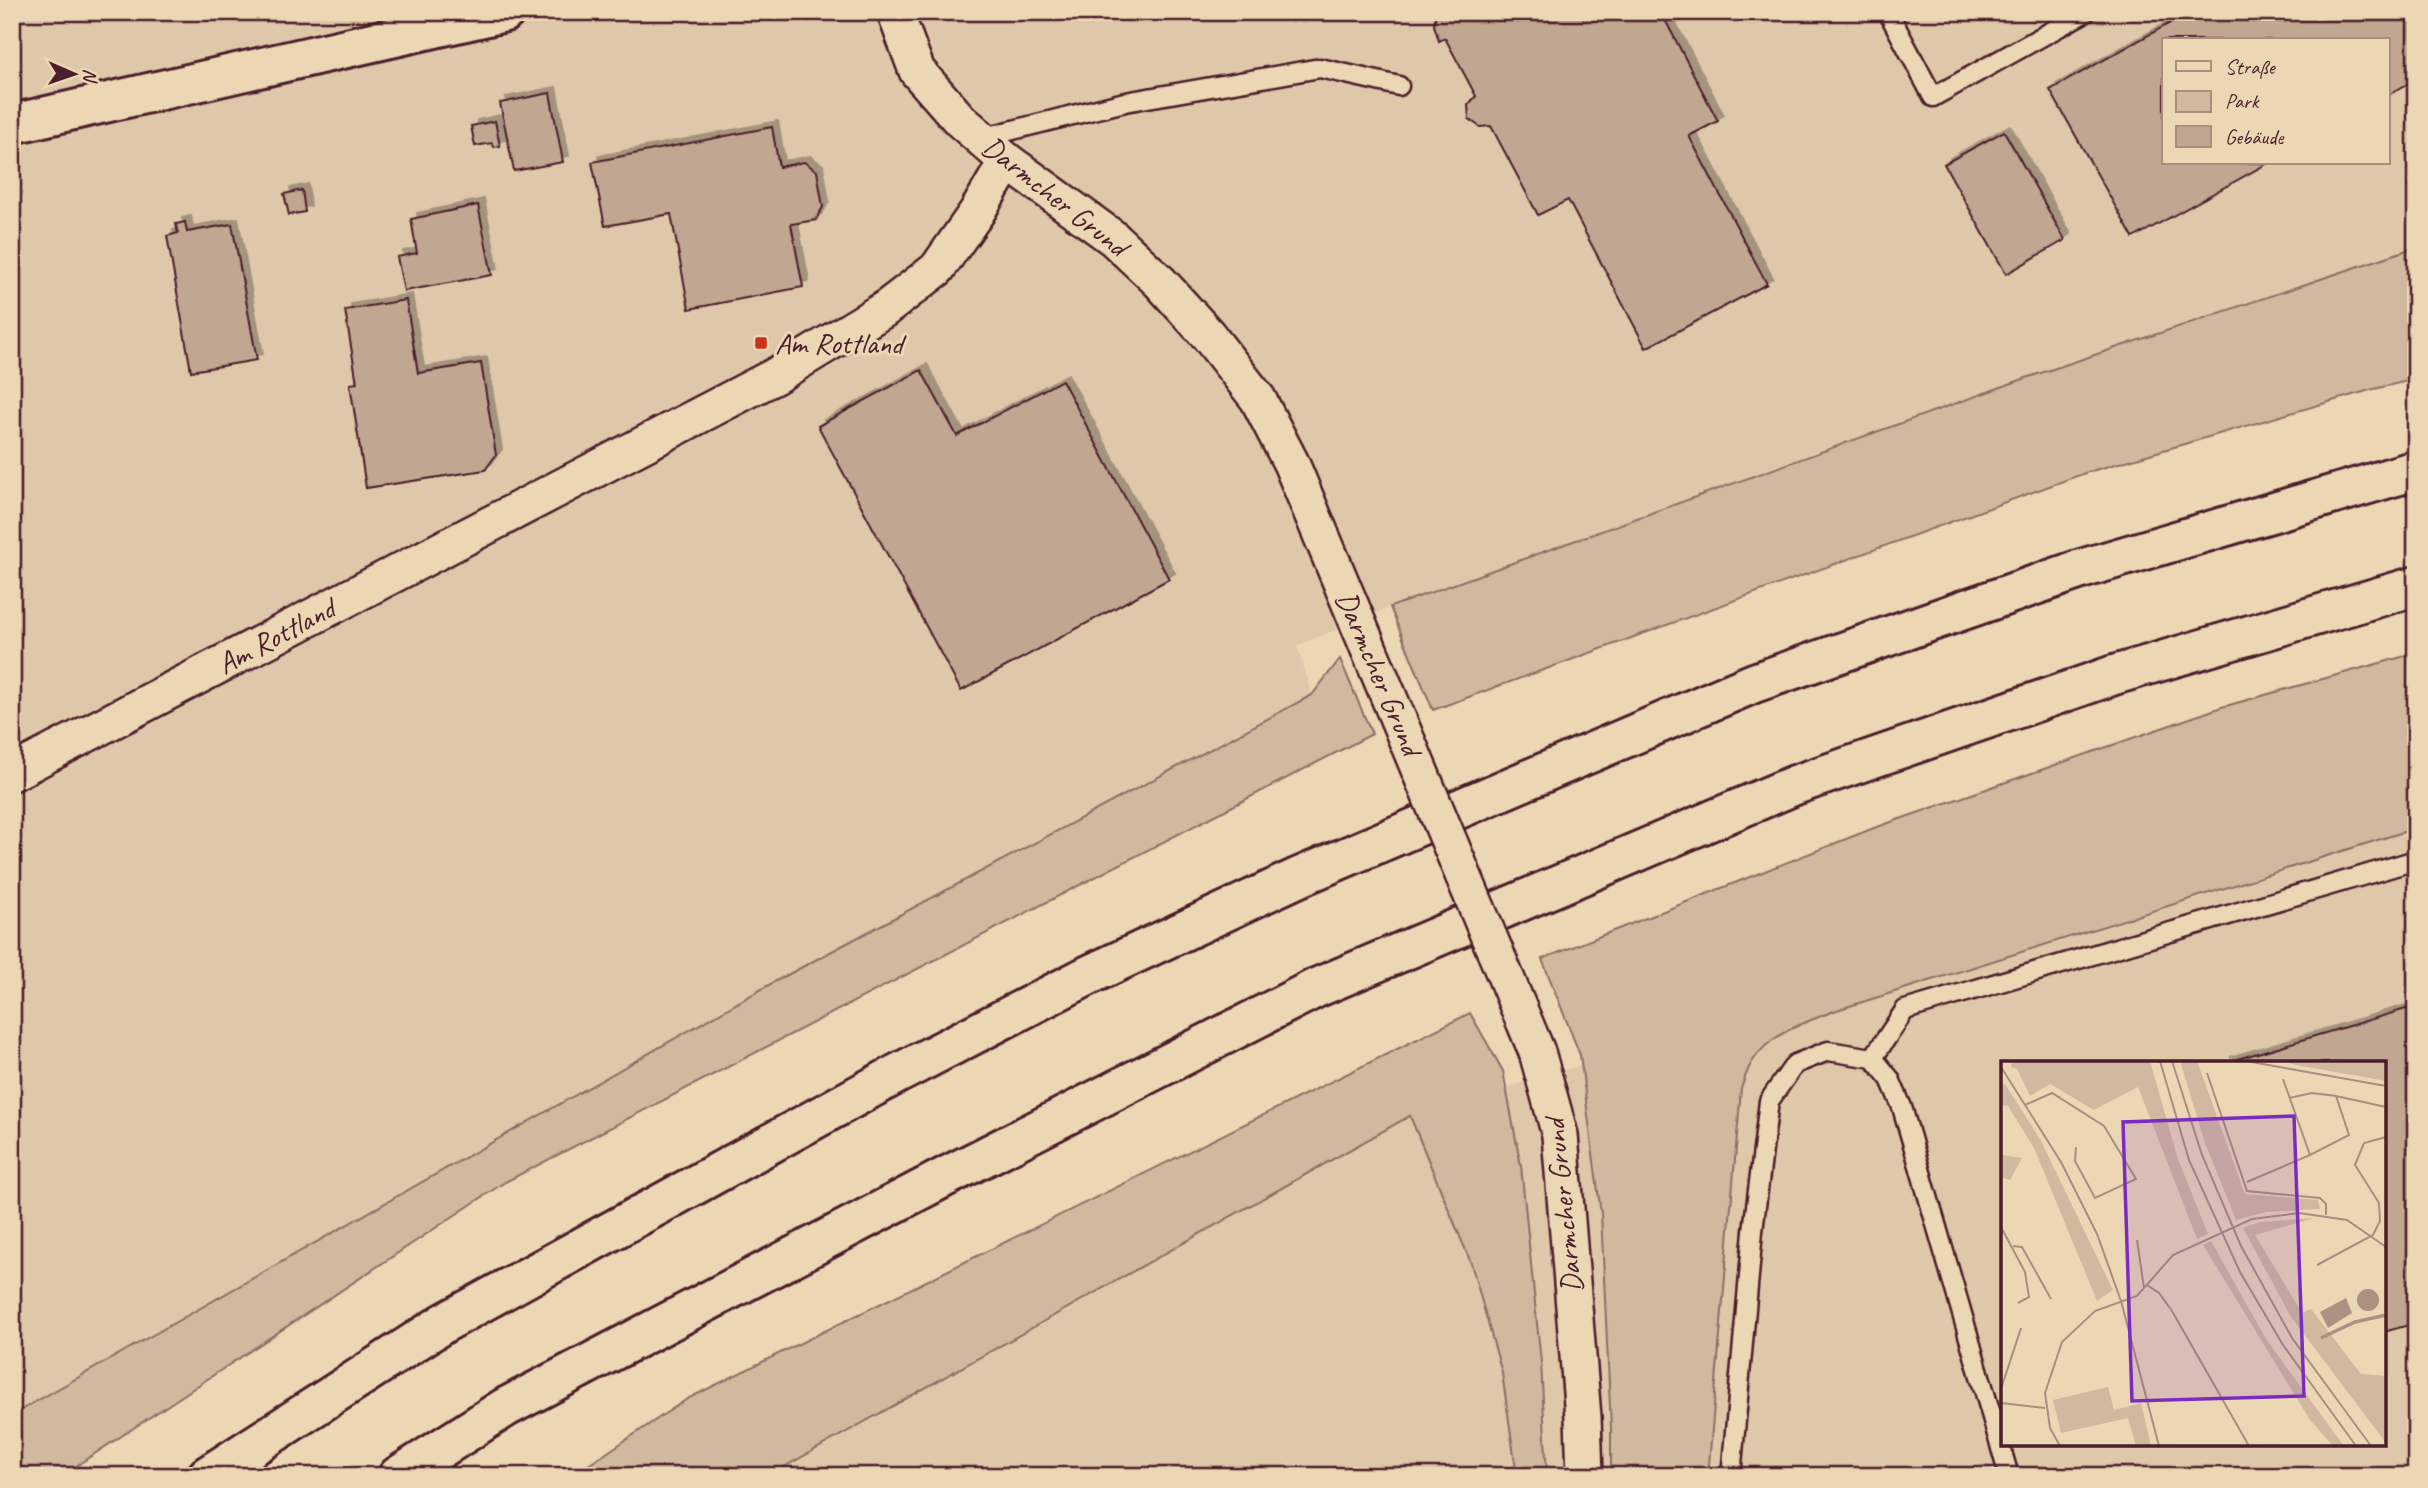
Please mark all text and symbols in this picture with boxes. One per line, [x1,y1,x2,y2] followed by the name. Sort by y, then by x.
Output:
[38,38,108,108] north arrow
[2162,38,2390,164] legend
[2225,54,2277,80] text: Straße
[78,68,102,84] text: N
[2225,88,2260,114] text: Park
[2225,124,2284,150] text: Gebäude
[975,127,1139,267] street label: Darmcher Grund
[775,324,907,362] place label: Am Rottland
[753,335,769,351] marker: Am Rottland
[1327,585,1432,765] street label: Darmcher Grund
[211,587,345,683] street label: Am Rottland
[2001,1061,2386,1446] inset map
[1535,1113,1591,1295] street label: Darmcher Grund

